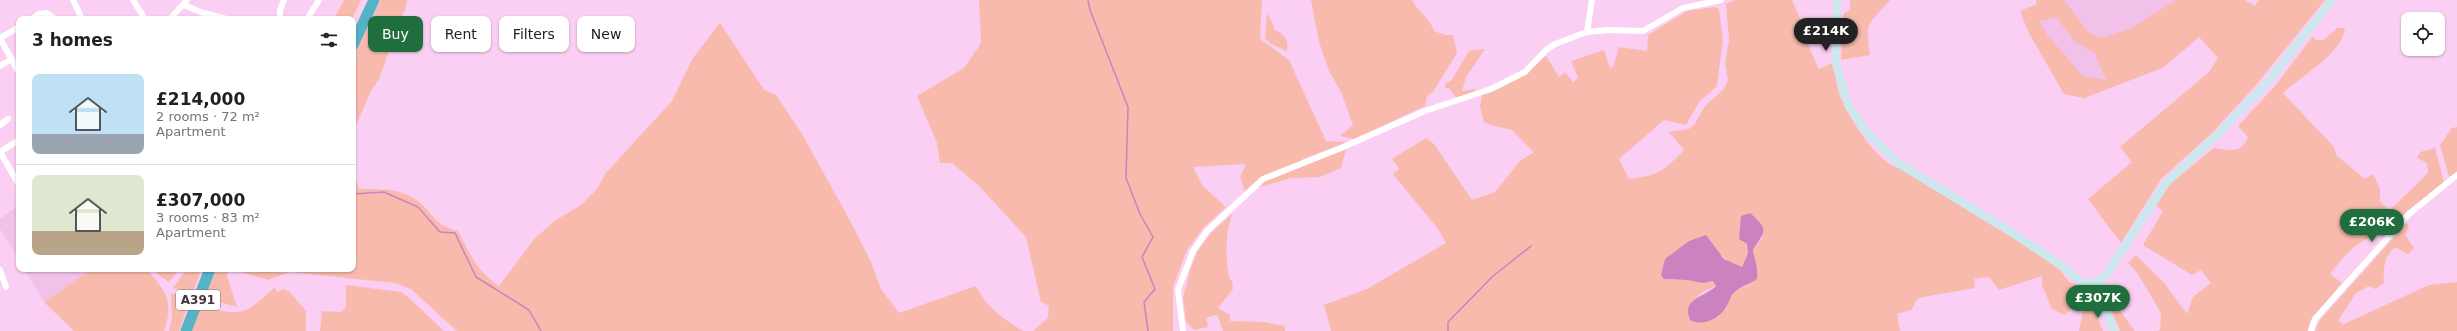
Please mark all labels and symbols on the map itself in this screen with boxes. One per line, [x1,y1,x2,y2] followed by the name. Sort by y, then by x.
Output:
[1798,18,1854,52] pin: £214K
[2344,209,2400,243] pin: £206K
[2070,285,2126,319] pin: £307K
[176,290,220,310] road number: A391

